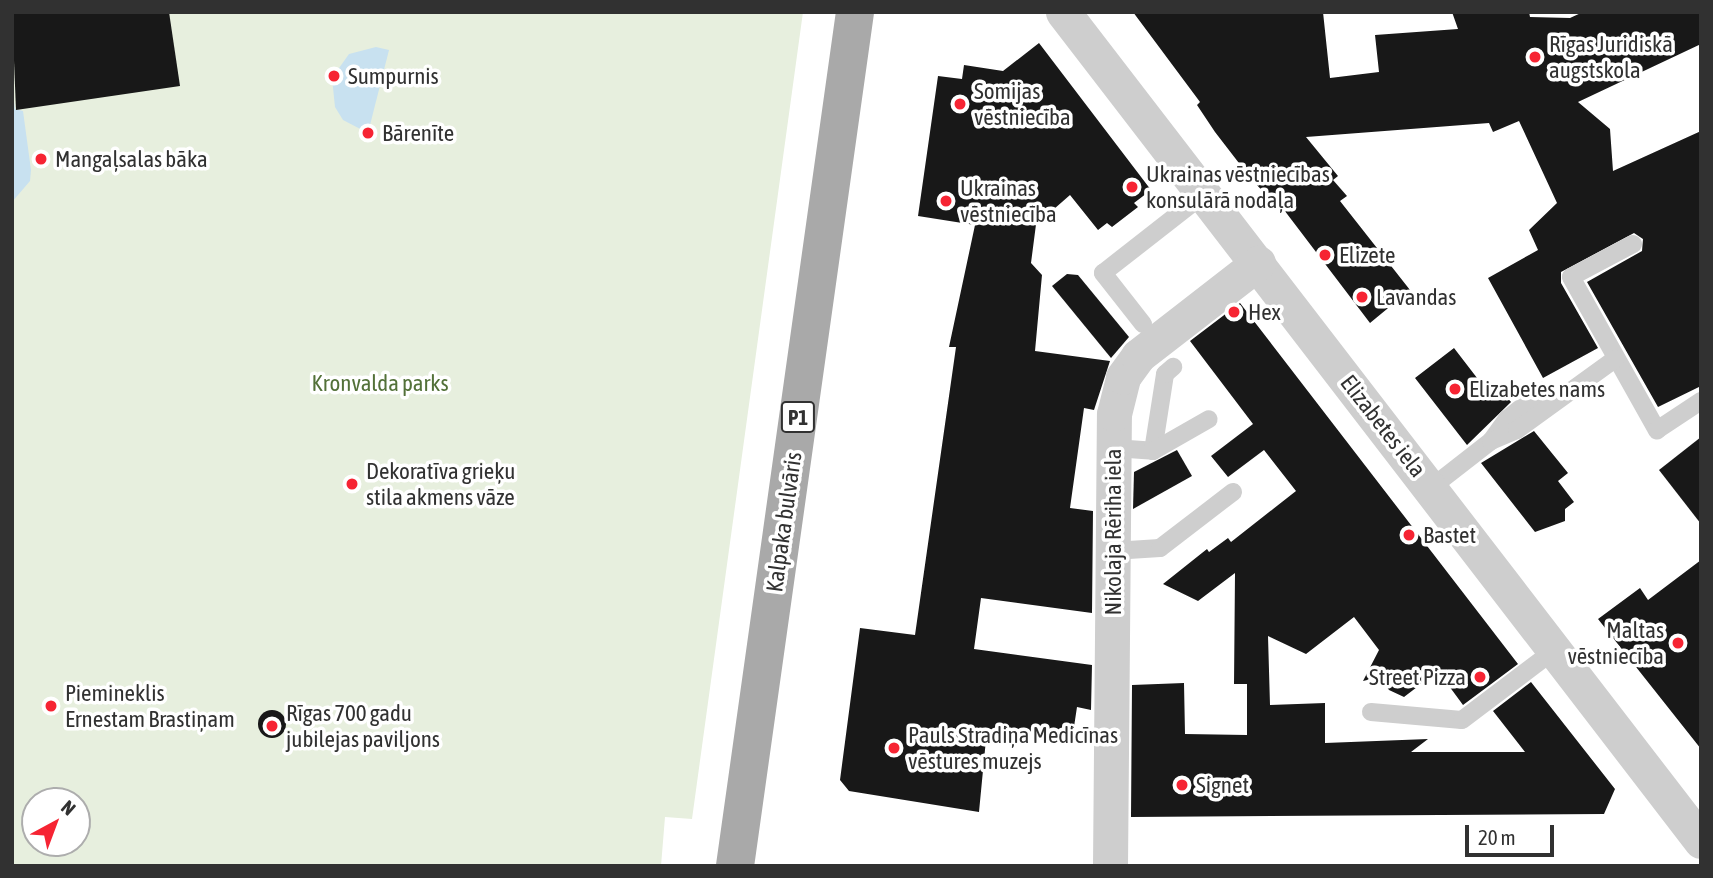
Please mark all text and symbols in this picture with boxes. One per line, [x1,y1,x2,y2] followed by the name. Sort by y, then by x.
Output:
[1549,30,1673,84] place label: Rīgas Juridiskā augstskola
[1527,49,1543,65] marker: Rīgas Juridiskā augstskola
[348,62,439,90] place label: Sumpurnis
[326,68,342,84] marker: Sumpurnis
[974,77,1071,131] place label: Somijas vēstniecība
[952,96,968,112] marker: Somijas vēstniecība
[382,119,454,147] place label: Bārenīte
[360,125,376,141] marker: Bārenīte
[55,145,208,173] place label: Mangaļsalas bāka
[33,151,49,167] marker: Mangaļsalas bāka
[1146,160,1330,214] place label: Ukrainas vēstniecības konsulārā nodaļa
[960,174,1057,228] place label: Ukrainas vēstniecība
[1124,179,1140,195] marker: Ukrainas vēstniecības konsulārā nodaļa
[938,193,954,209] marker: Ukrainas vēstniecība
[1339,241,1396,269] place label: Elizete
[1317,247,1333,263] marker: Elizete
[1376,283,1456,311] place label: Lavandas
[1354,289,1370,305] marker: Lavandas
[1248,298,1281,326] place label: Hex
[1226,304,1242,320] marker: Hex
[311,369,449,397] park label: Kronvalda parks
[1335,369,1431,483] street label: Elizabetes iela
[1469,375,1605,403] place label: Elizabetes nams
[1447,381,1463,397] marker: Elizabetes nams
[780,400,816,434] road number: P1
[1099,449,1127,615] street label: Nikolaja Rēriha iela
[761,450,807,594] street label: Kalpaka bulvāris
[366,457,515,511] place label: Dekoratīva grieķu stila akmens vāze
[344,476,360,492] marker: Dekoratīva grieķu stila akmens vāze
[1423,521,1476,549] place label: Bastet
[1401,527,1417,543] marker: Bastet
[1567,616,1664,670] place label: Maltas vēstniecība
[1670,635,1686,651] marker: Maltas vēstniecība
[1369,663,1466,691] place label: Street Pizza
[1472,669,1488,685] marker: Street Pizza
[65,679,235,733] place label: Piemineklis Ernestam Brastiņam
[43,698,59,714] marker: Piemineklis Ernestam Brastiņam
[286,699,440,753] place label: Rīgas 700 gadu jubilejas paviljons
[264,718,280,734] marker: Rīgas 700 gadu jubilejas paviljons
[908,721,1118,775] place label: Pauls Stradiņa Medicīnas vēstures muzejs
[886,740,902,756] marker: Pauls Stradiņa Medicīnas vēstures muzejs
[1196,771,1249,799] place label: Signet
[1174,777,1190,793] marker: Signet
[21,787,91,857] north arrow
[57,796,80,820] text: N
[1468,812,1557,856] scale bar
[1478,825,1516,849] text: 20 m

